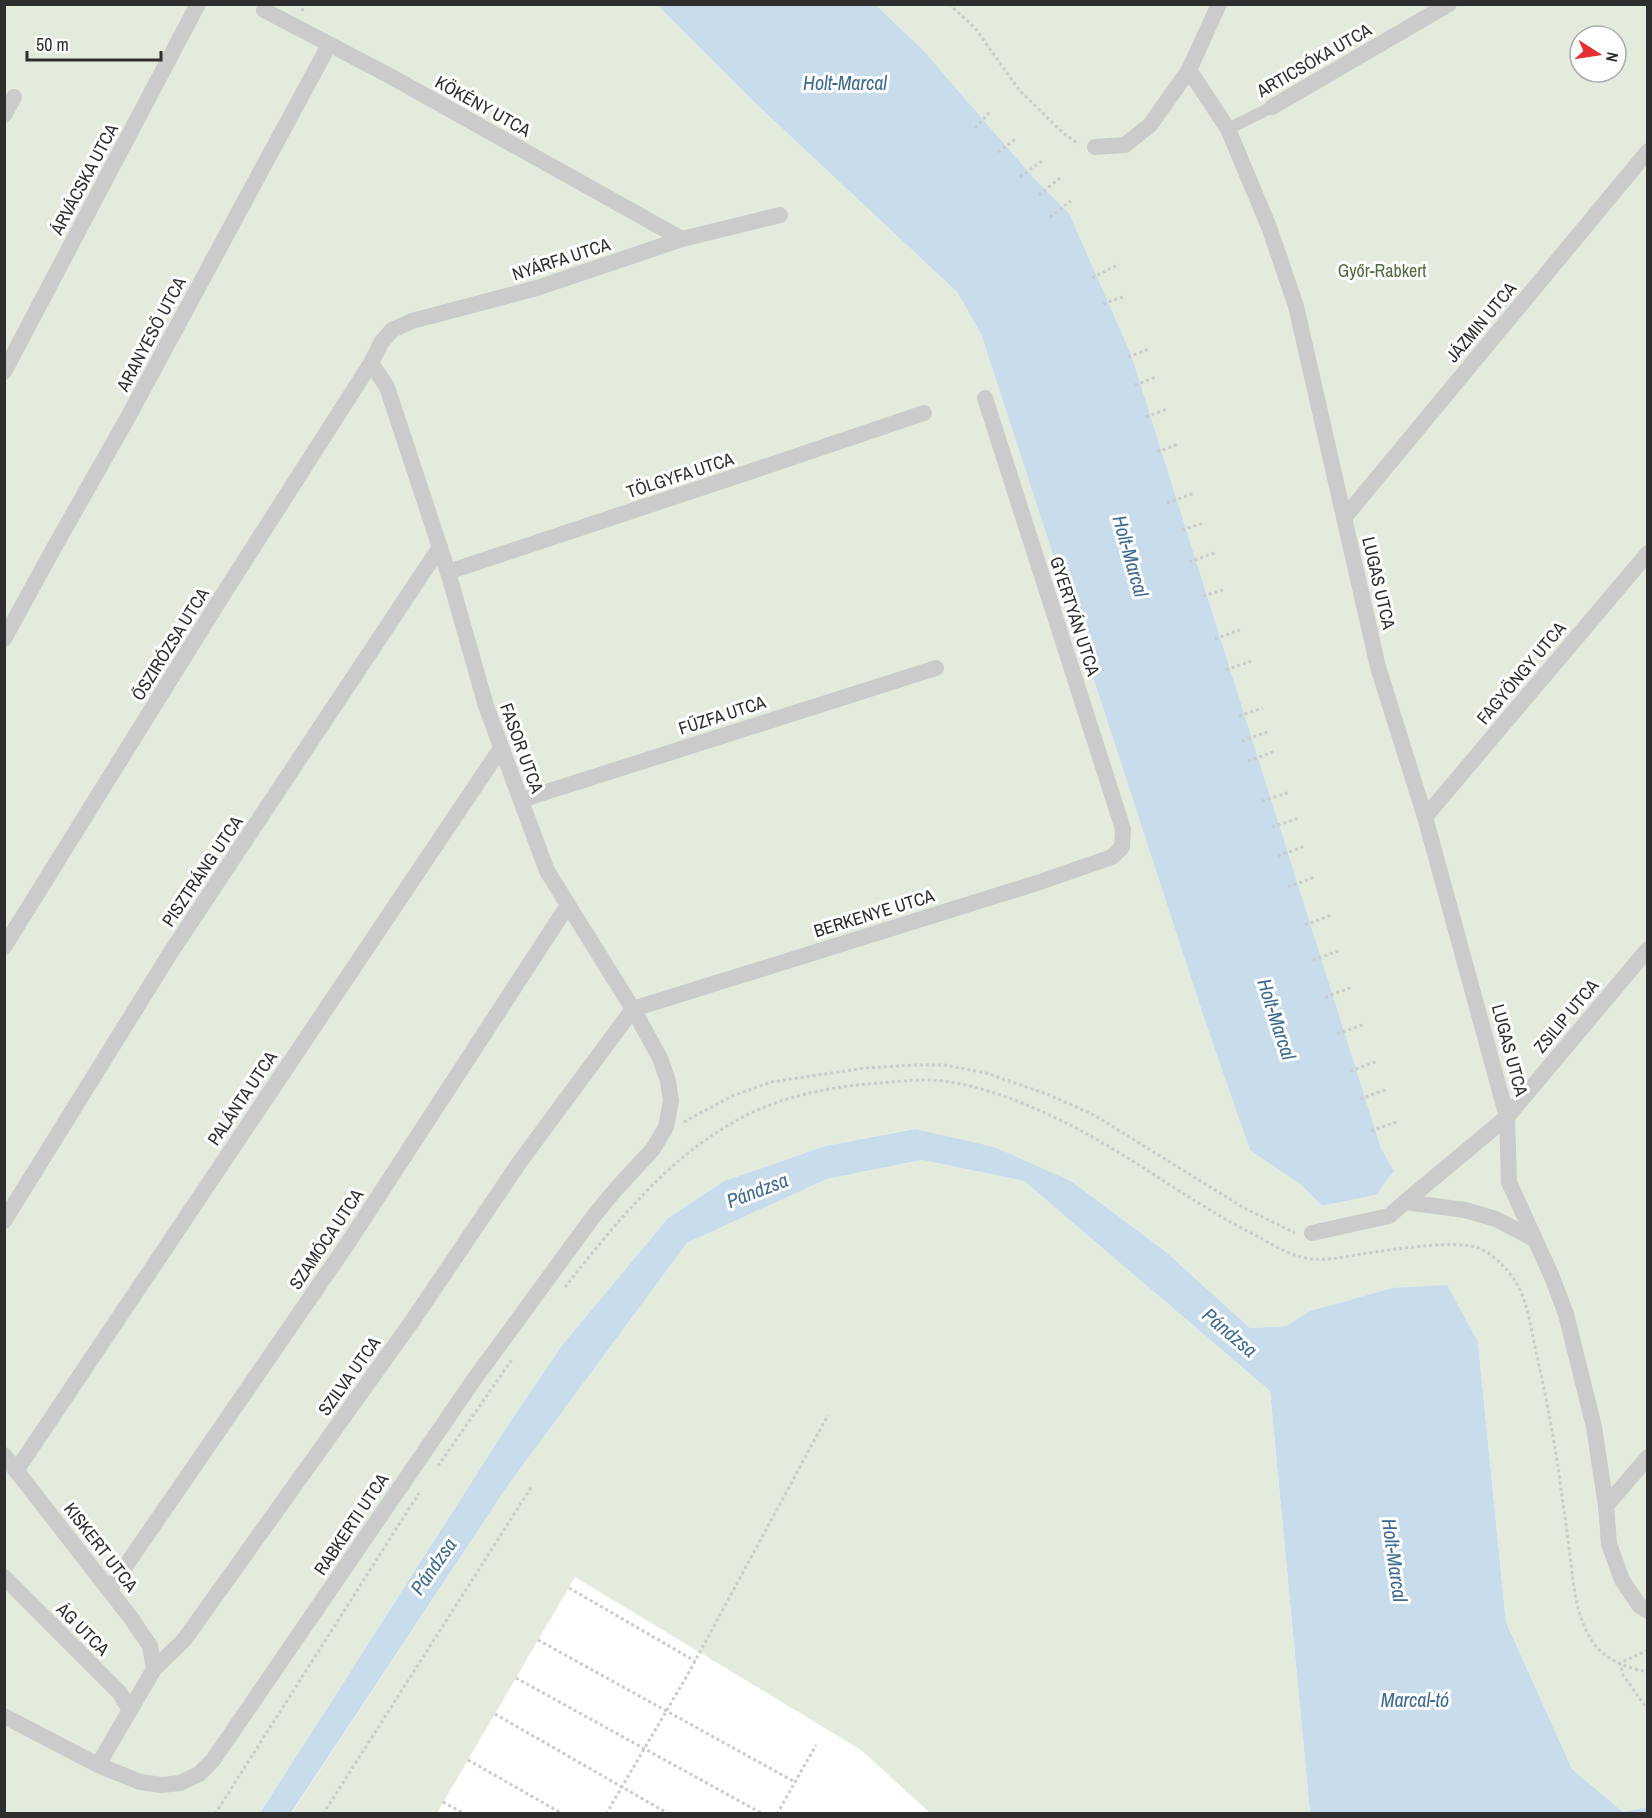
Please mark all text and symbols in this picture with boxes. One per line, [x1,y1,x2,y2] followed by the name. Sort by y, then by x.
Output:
[1251,17,1376,103] street label: ARTICSÓKA UTCA
[27,24,160,62] scale bar
[1568,24,1628,84] north arrow
[36,32,69,57] text: 50 m
[1601,50,1624,64] text: N
[431,69,535,143] street label: KÖKÉNY UTCA
[803,69,887,96] water label: Holt-Marcal
[44,119,124,240] street label: ÁRVÁCSKA UTCA
[509,231,613,287] street label: NYÁRFA UTCA
[1338,258,1426,283] park label: Győr-Rabkert
[110,272,192,397] street label: ARANYESŐ UTCA
[1440,276,1522,367] street label: JÁZMIN UTCA
[623,446,737,504] street label: TÖLGYFA UTCA
[1106,512,1156,600] water label: Holt-Marcal
[1356,534,1402,632] street label: LUGAS UTCA
[1044,553,1106,679] street label: GYERTYÁN UTCA
[125,583,215,705] street label: ŐSZIRÓZSA UTCA
[1471,616,1571,730] street label: FAGYÖNGY UTCA
[675,689,769,741] street label: FŰZFA UTCA
[494,699,550,797] street label: FASOR UTCA
[156,811,248,931] street label: PISZTRÁNG UTCA
[811,883,937,943] street label: BERKENYE UTCA
[1528,974,1604,1058] street label: ZSILIP UTCA
[1251,975,1303,1063] water label: Holt-Marcal
[1486,1001,1534,1099] street label: LUGAS UTCA
[201,1046,283,1150] street label: PALÁNTA UTCA
[722,1166,792,1214] water label: Pándzsa
[283,1184,369,1294] street label: SZAMÓCA UTCA
[1197,1301,1263,1363] water label: Pándzsa
[312,1331,386,1421] street label: SZILVA UTCA
[308,1468,394,1580] street label: RABKERTI UTCA
[58,1497,144,1597] street label: KISKERT UTCA
[1376,1517,1414,1604] water label: Holt-Marcal
[404,1532,462,1600] water label: Pándzsa
[50,1596,115,1661] street label: ÁG UTCA
[1381,1686,1449,1713] water label: Marcal-tó

